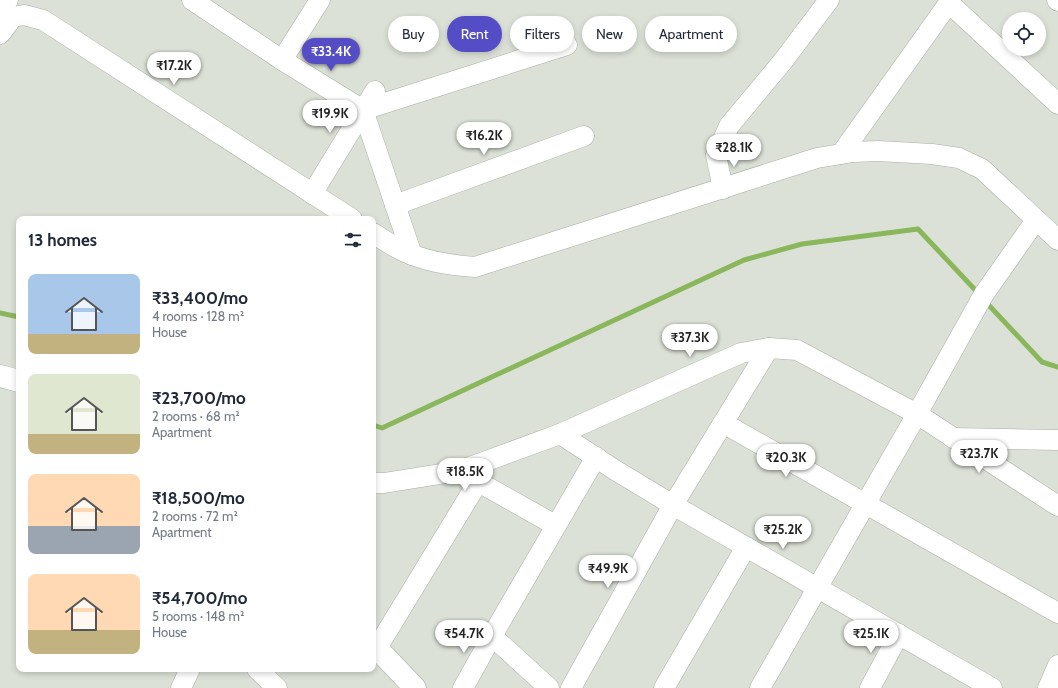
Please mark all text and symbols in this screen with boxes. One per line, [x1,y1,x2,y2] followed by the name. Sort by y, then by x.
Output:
[1002,12,1046,56] map controls
[1002,12,1046,56] button: locate
[388,16,439,52] chip: Buy
[447,16,502,52] chip: Rent
[510,16,574,52] chip: Filters
[582,16,637,52] chip: New
[645,16,737,52] chip: Apartment
[298,38,364,72] pin: ₹33.4K
[311,43,351,59] text: ₹33.4K
[141,52,207,86] pin: ₹17.2K
[156,57,192,73] text: ₹17.2K
[297,100,363,134] pin: ₹19.9K
[311,105,349,121] text: ₹19.9K
[451,122,517,156] pin: ₹16.2K
[465,127,503,143] text: ₹16.2K
[701,134,767,168] pin: ₹28.1K
[715,139,753,155] text: ₹28.1K
[342,229,364,251] icon: filters
[28,230,97,250] text: 13 homes
[152,288,248,308] text: ₹33,400/mo
[60,290,108,338] icon: home
[152,308,244,324] text: 4 rooms · 128 m²
[152,324,187,340] text: House
[657,324,723,358] pin: ₹37.3K
[671,329,709,345] text: ₹37.3K
[152,388,246,408] text: ₹23,700/mo
[60,390,108,438] icon: home
[152,408,240,424] text: 2 rooms · 68 m²
[152,424,212,440] text: Apartment
[946,440,1012,474] pin: ₹23.7K
[753,444,819,478] pin: ₹20.3K
[960,445,998,461] text: ₹23.7K
[765,449,807,465] text: ₹20.3K
[432,458,498,492] pin: ₹18.5K
[446,463,484,479] text: ₹18.5K
[152,488,245,508] text: ₹18,500/mo
[60,490,108,538] icon: home
[152,508,238,524] text: 2 rooms · 72 m²
[750,516,816,550] pin: ₹25.2K
[764,521,802,537] text: ₹25.2K
[152,524,212,540] text: Apartment
[575,555,641,589] pin: ₹49.9K
[588,560,628,576] text: ₹49.9K
[152,588,247,608] text: ₹54,700/mo
[60,590,108,638] icon: home
[152,608,244,624] text: 5 rooms · 148 m²
[431,620,497,654] pin: ₹54.7K
[838,620,904,654] pin: ₹25.1K
[152,624,187,640] text: House
[444,625,484,641] text: ₹54.7K
[853,625,889,641] text: ₹25.1K

